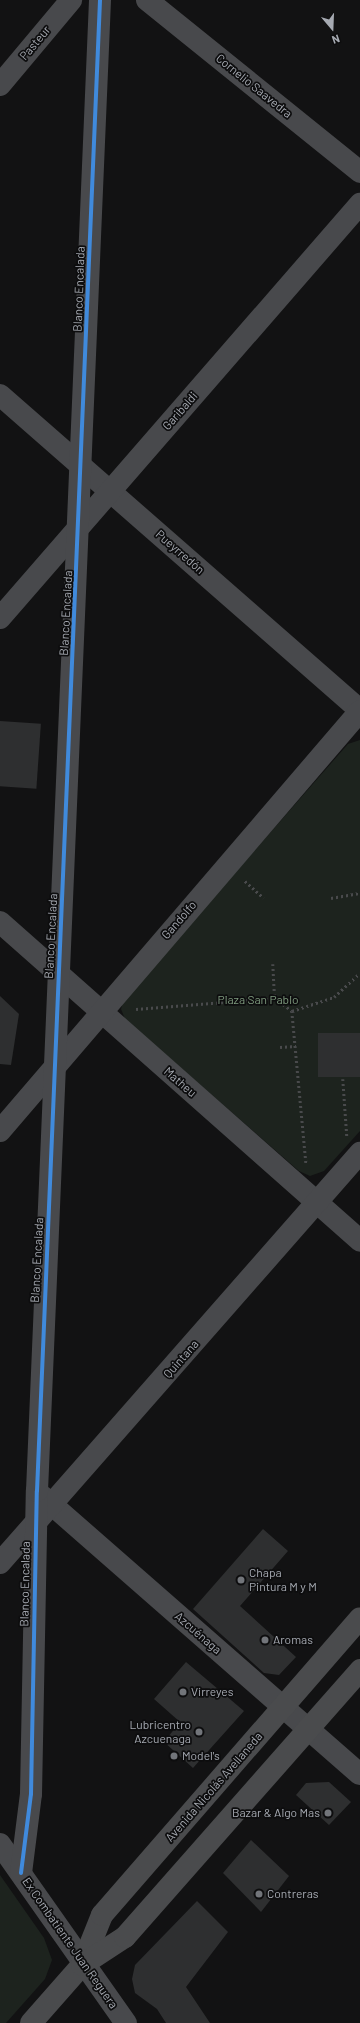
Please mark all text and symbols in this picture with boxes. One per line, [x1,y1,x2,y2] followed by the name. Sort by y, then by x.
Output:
[312,8,352,48] north arrow
[17,23,53,63] street label: Pasteur
[330,32,342,47] text: N
[213,51,295,121] street label: Cornelio Saavedra
[70,246,88,332] street label: Blanco Encalada
[160,389,200,433] street label: Garibaldi
[153,527,207,577] street label: Pueyrredón
[57,570,75,656] street label: Blanco Encalada
[42,893,60,979] street label: Blanco Encalada
[159,898,199,942] street label: Gandolfo
[218,993,298,1007] park label: Plaza San Pablo
[161,1064,199,1100] street label: Matheu
[28,1217,46,1303] street label: Blanco Encalada
[160,1337,202,1381] street label: Quintana
[17,1541,33,1627] street label: Blanco Encalada
[249,1566,317,1594] place label: Chapa Pintura M y M
[236,1575,246,1585] marker: Chapa Pintura M y M
[172,1609,224,1657] street label: Azcuénaga
[273,1633,313,1647] place label: Aromas
[260,1635,270,1645] marker: Aromas
[191,1685,233,1699] place label: Virreyes
[178,1687,188,1697] marker: Virreyes
[129,1718,191,1746] place label: Lubricentro Azcuenaga
[194,1727,204,1737] marker: Lubricentro Azcuenaga
[163,1729,265,1845] street label: Avenida Nicolás Avellaneda
[182,1749,220,1763] place label: Model's
[169,1751,179,1761] marker: Model's
[232,1806,320,1820] place label: Bazar & Algo Mas
[323,1808,333,1818] marker: Bazar & Algo Mas
[19,1875,121,2011] street label: Ex Combatiente Juan Reguera
[267,1887,319,1901] place label: Contreras
[254,1889,264,1899] marker: Contreras

